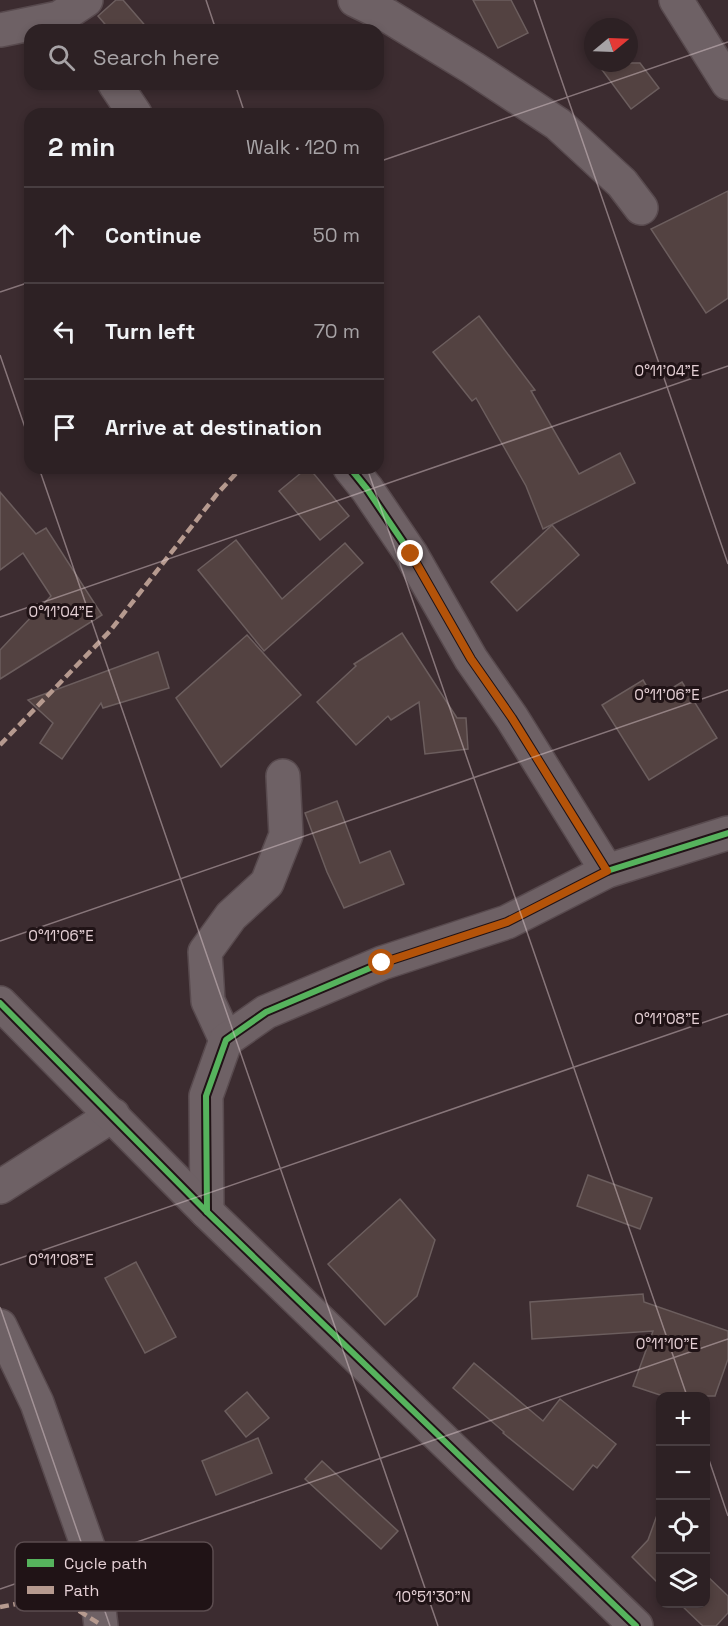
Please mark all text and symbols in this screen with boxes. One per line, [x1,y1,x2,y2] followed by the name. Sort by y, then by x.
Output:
[584,18,638,72] north arrow
[24,24,384,90] search box
[45,41,78,74] icon: search
[93,43,220,71] text: Search here
[48,130,115,164] text: 2 min
[246,134,360,160] text: Walk · 120 m
[48,219,81,252] icon: ahead
[105,221,201,249] text: Continue
[313,222,360,248] text: 50 m
[48,315,81,348] icon: left
[105,317,195,345] text: Turn left
[314,318,360,344] text: 70 m
[635,361,699,380] text: 0°11'04"E
[48,411,81,444] icon: arrive
[105,413,322,441] text: Arrive at destination
[397,540,423,566] route end
[29,602,93,621] text: 0°11'04"E
[634,685,700,704] text: 0°11'06"E
[28,926,94,945] text: 0°11'06"E
[368,949,394,975] route start
[634,1009,700,1028] text: 0°11'08"E
[28,1250,94,1269] text: 0°11'08"E
[636,1334,698,1353] text: 0°11'10"E
[656,1392,710,1608] map controls
[656,1392,710,1446] button: +
[656,1446,710,1500] button: −
[656,1500,710,1554] button: locate
[15,1542,213,1611] legend
[64,1553,147,1574] text: Cycle path
[656,1554,710,1608] button: layers
[64,1580,99,1601] text: Path
[395,1587,471,1606] text: 10°51'30"N

